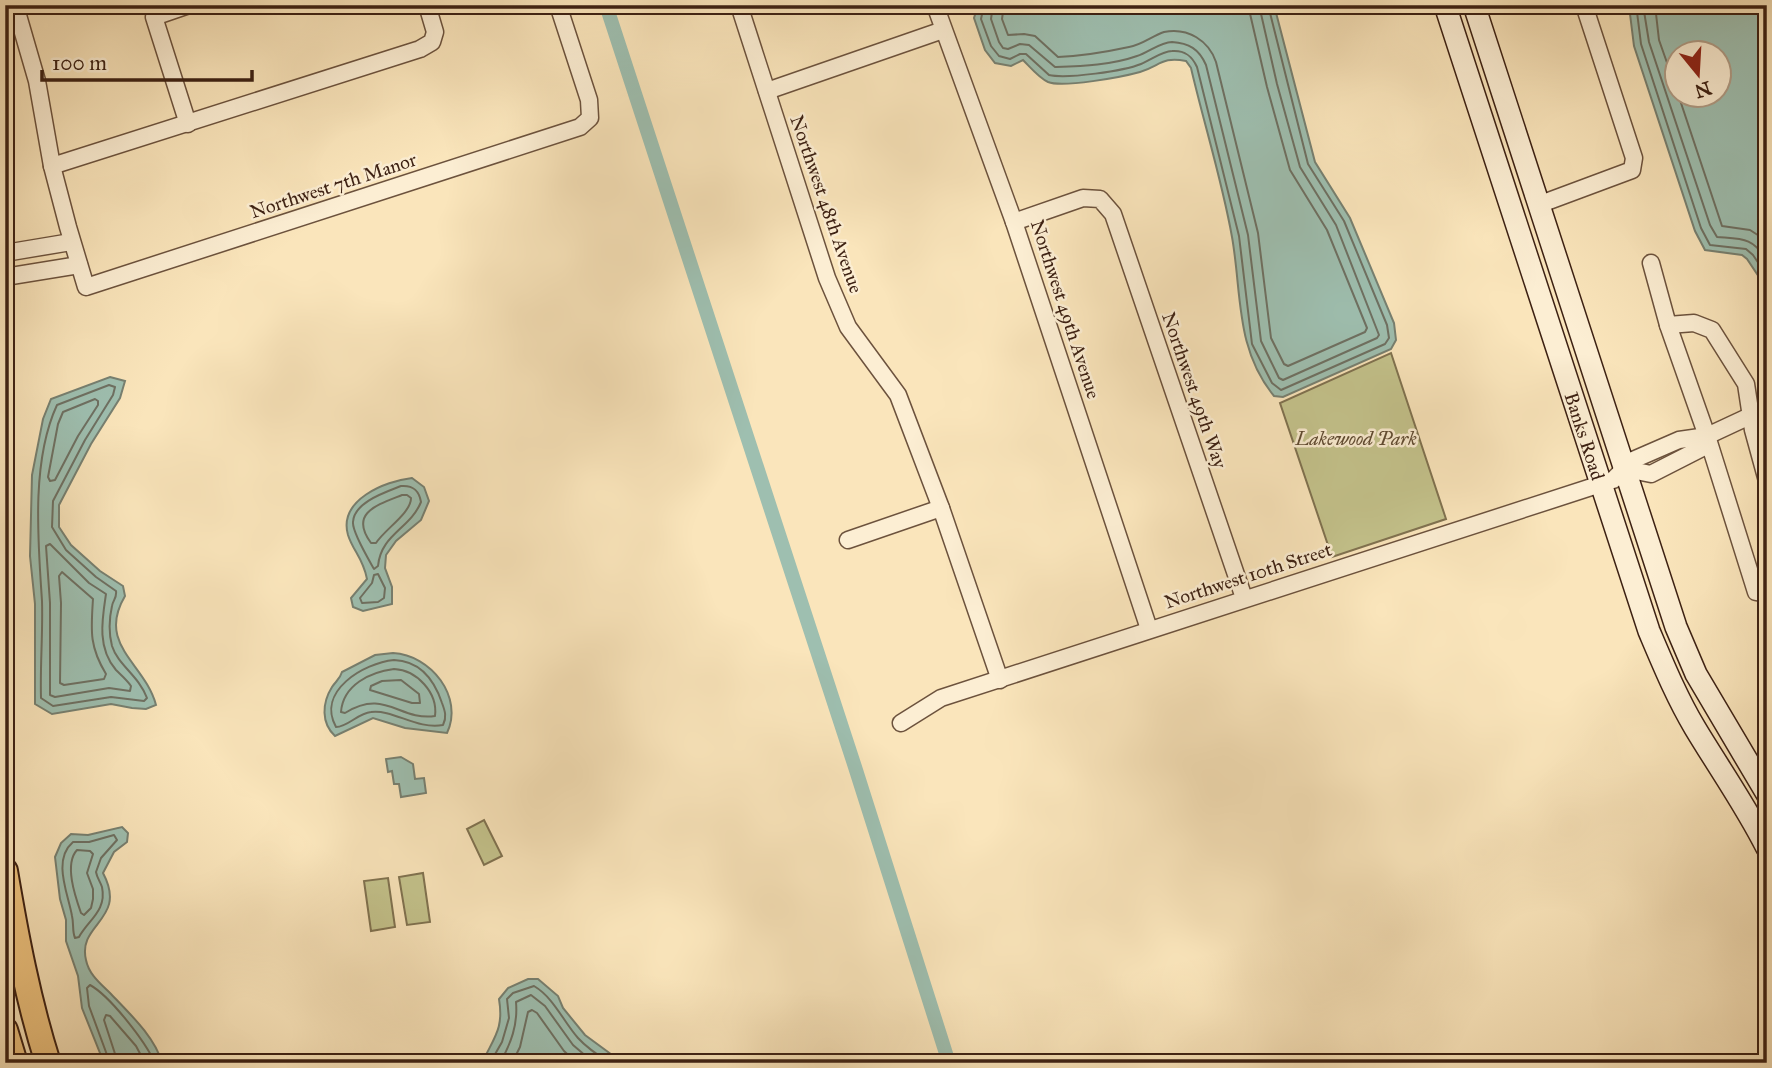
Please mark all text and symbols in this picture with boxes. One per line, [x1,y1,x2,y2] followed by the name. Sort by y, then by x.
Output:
[42,38,252,82] scale bar
[1664,38,1734,108] north arrow
[52,50,107,76] text: 100 m
[1692,76,1714,103] text: N
[785,112,868,296] street label: Northwest 48th Avenue
[247,147,420,223] street label: Northwest 7th Manor
[1026,217,1105,402] street label: Northwest 49th Avenue
[1157,309,1232,472] street label: Northwest 49th Way
[1559,389,1610,484] street label: Banks Road
[1294,427,1417,450] park label: Lakewood Park
[1162,537,1335,613] street label: Northwest 10th Street

